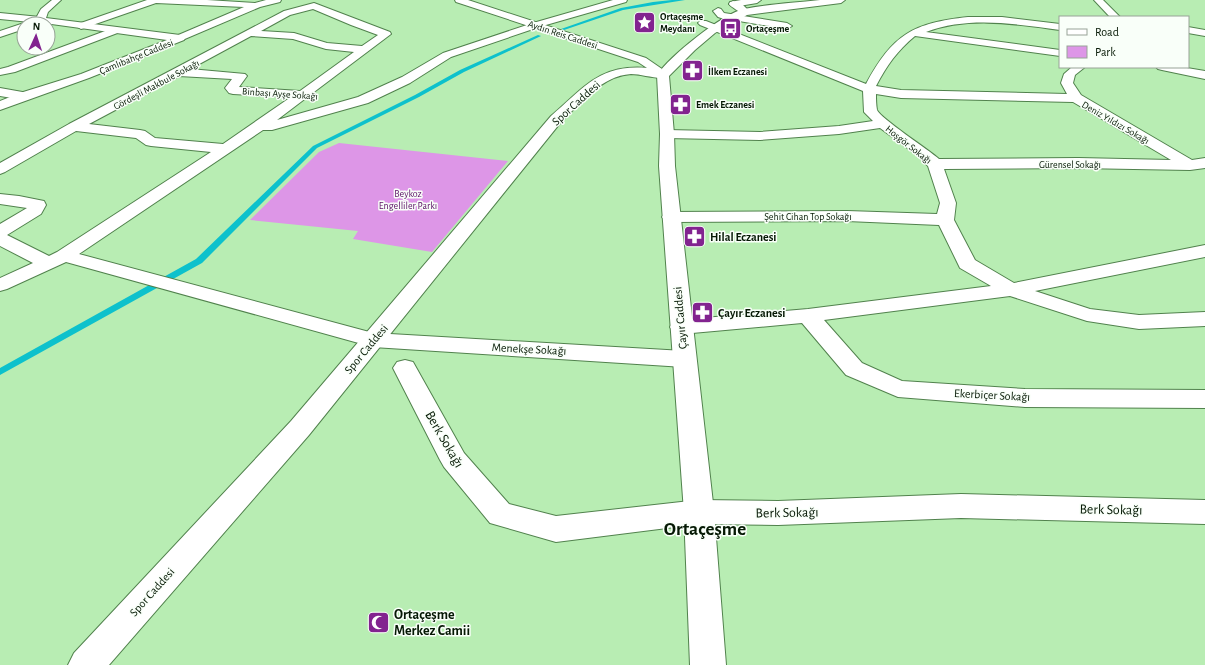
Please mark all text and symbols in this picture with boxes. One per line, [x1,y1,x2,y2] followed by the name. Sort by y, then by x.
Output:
[632,9,658,35] place icon: Ortaçeşme Meydanı
[660,12,704,34] place label: Ortaçeşme Meydanı
[717,15,743,41] bus stop icon: Ortaçeşme
[16,16,56,56] north arrow
[1059,16,1189,68] legend
[527,19,599,51] street label: Aydın Reis Caddesi
[32,21,41,32] text: N
[746,24,790,34] place label: Ortaçeşme
[1095,26,1119,38] text: Road
[98,38,175,76] street label: Çamlıbahçe Caddesi
[1095,46,1116,58] text: Park
[112,58,201,112] street label: Gördeşli Makbule Sokağı
[680,58,706,84] pharmacy icon: İlkem Eczanesi
[708,66,767,77] place label: İlkem Eczanesi
[550,78,602,128] street label: Spor Caddesi
[242,86,318,102] street label: Binbaşı Ayşe Sokağı
[667,91,693,117] pharmacy icon: Emek Eczanesi
[696,100,754,110] place label: Emek Eczanesi
[1080,100,1151,146] street label: Deniz Yıldızı Sokağı
[883,124,933,166] street label: Hoşgör Sokağı
[1039,160,1101,170] street label: Gürensel Sokağı
[379,189,437,211] park label: Beykoz Engelliler Parkı
[764,212,852,222] street label: Şehit Cihan Top Sokağı
[682,224,708,250] pharmacy icon: Hilal Eczanesi
[710,231,776,243] place label: Hilal Eczanesi
[671,286,690,350] street label: Çayır Caddesi
[690,300,716,326] pharmacy icon: Çayır Eczanesi
[718,307,785,320] place label: Çayır Eczanesi
[342,322,390,376] street label: Spor Caddesi
[491,341,567,357] street label: Menekşe Sokağı
[954,387,1030,403] street label: Ekerbiçer Sokağı
[422,409,466,470] street label: Berk Sokağı
[1079,502,1143,518] street label: Berk Sokağı
[755,505,819,521] street label: Berk Sokağı
[664,520,746,539] district label: Ortaçeşme
[127,566,177,618] street label: Spor Caddesi
[394,608,470,638] place label: Ortaçeşme Merkez Camii
[365,609,391,635] mosque icon: Ortaçeşme Merkez Camii

